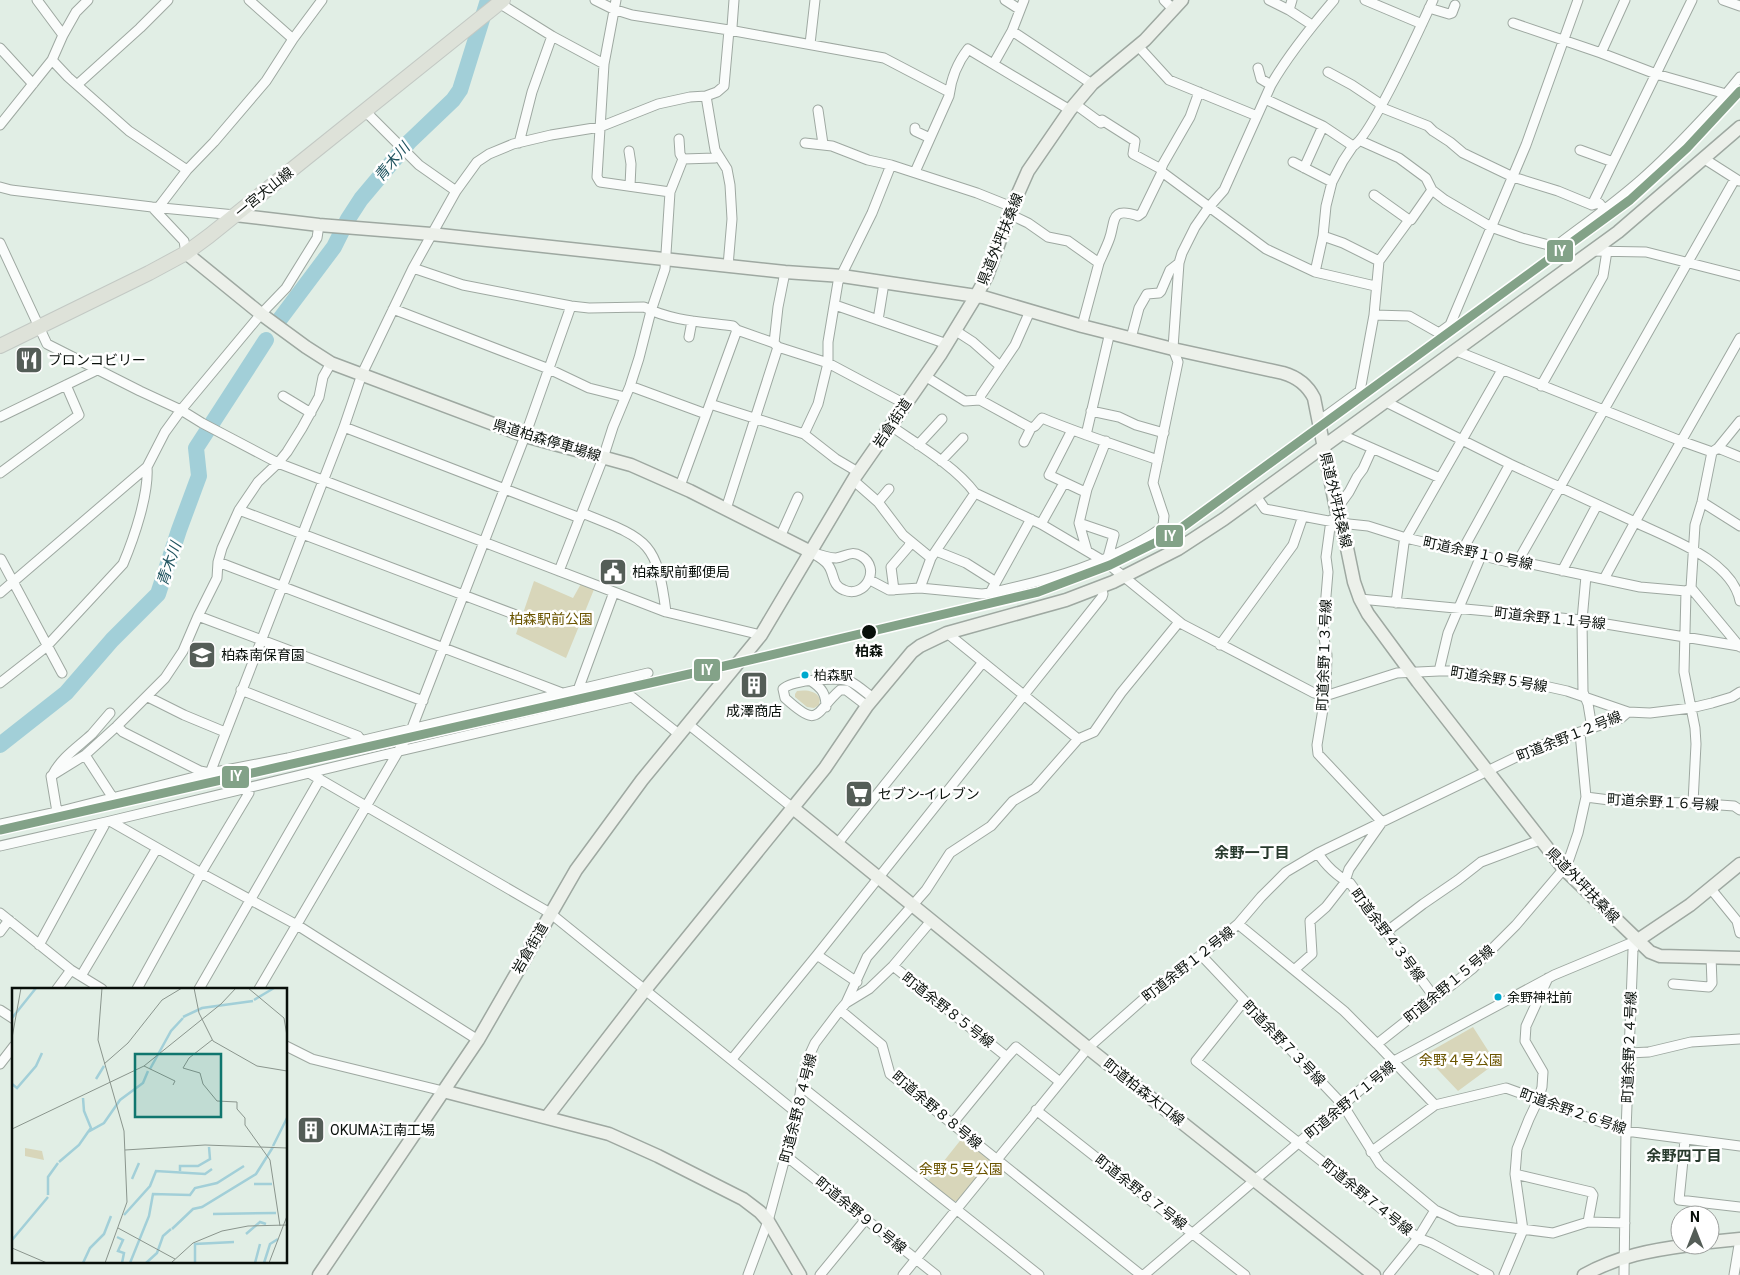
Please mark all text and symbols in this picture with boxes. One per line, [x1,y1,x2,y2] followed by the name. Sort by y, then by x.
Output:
[371,137,415,185] water label: 青木川
[232,164,296,220] street label: 一宮犬山線
[974,191,1026,287] street label: 県道外坪扶桑線
[1546,239,1574,263] line badge: IY
[1554,243,1567,259] text: IY
[14,345,44,375] restaurant icon: ブロンコビリー
[48,352,146,368] place label: ブロンコビリー
[870,395,914,451] street label: 岩倉街道
[491,416,603,464] street label: 県道柏森停車場線
[1317,450,1355,550] street label: 県道外坪扶桑線
[1155,524,1184,548] line badge: IY
[1164,528,1177,544] text: IY
[1422,534,1534,572] street label: 町道余野１０号線
[153,538,185,588] water label: 青木川
[598,557,628,587] public building icon: 柏森駅前郵便局
[632,564,730,580] place label: 柏森駅前郵便局
[1314,599,1334,711] street label: 町道余野１３号線
[1493,604,1607,632] street label: 町道余野１１号線
[509,611,593,627] park label: 柏森駅前公園
[860,623,878,641] marker: 柏森
[187,640,217,670] school or university icon: 柏森南保育園
[855,643,883,659] place label: 柏森
[221,647,305,663] place label: 柏森南保育園
[693,658,721,682] line badge: IY
[701,662,714,678] text: IY
[1449,663,1549,695] street label: 町道余野５号線
[814,668,853,683] place label: 柏森駅
[739,670,769,700] building icon: 成澤商店
[800,670,810,680] marker: 柏森駅
[726,703,782,719] place label: 成澤商店
[1514,708,1624,764] street label: 町道余野１２号線
[221,765,250,789] line badge: IY
[230,768,243,784] text: IY
[844,779,874,809] supermarket icon: セブン-イレブン
[878,786,980,802] place label: セブン-イレブン
[1607,791,1719,813] street label: 町道余野１６号線
[1214,844,1290,862] district label: 余野一丁目
[1543,844,1623,926] street label: 県道外坪扶桑線
[1348,885,1428,985] street label: 町道余野４３号線
[509,920,551,976] street label: 岩倉街道
[1139,923,1237,1005] street label: 町道余野１２号線
[1401,942,1497,1026] street label: 町道余野１５号線
[899,969,997,1051] street label: 町道余野８５号線
[12,988,288,1262] inset map
[1507,990,1572,1005] place label: 余野神社前
[1619,991,1639,1103] street label: 町道余野２４号線
[1493,992,1503,1002] marker: 余野神社前
[1239,997,1329,1089] street label: 町道余野７３号線
[777,1052,819,1164] street label: 町道余野８４号線
[1419,1052,1503,1068] park label: 余野４号公園
[1100,1056,1188,1128] street label: 町道柏森大口線
[1302,1058,1398,1142] street label: 町道余野７１号線
[889,1068,985,1152] street label: 町道余野８８号線
[1517,1085,1629,1137] street label: 町道余野２６号線
[296,1115,326,1145] building icon: OKUMA江南工場
[330,1122,435,1138] place label: OKUMA江南工場
[1646,1147,1722,1165] district label: 余野四丁目
[1092,1151,1190,1233] street label: 町道余野８７号線
[1318,1156,1416,1238] street label: 町道余野７４号線
[919,1161,1003,1177] park label: 余野５号公園
[812,1174,910,1256] street label: 町道余野９０号線
[1670,1205,1720,1255] north arrow
[1690,1209,1700,1225] text: N

